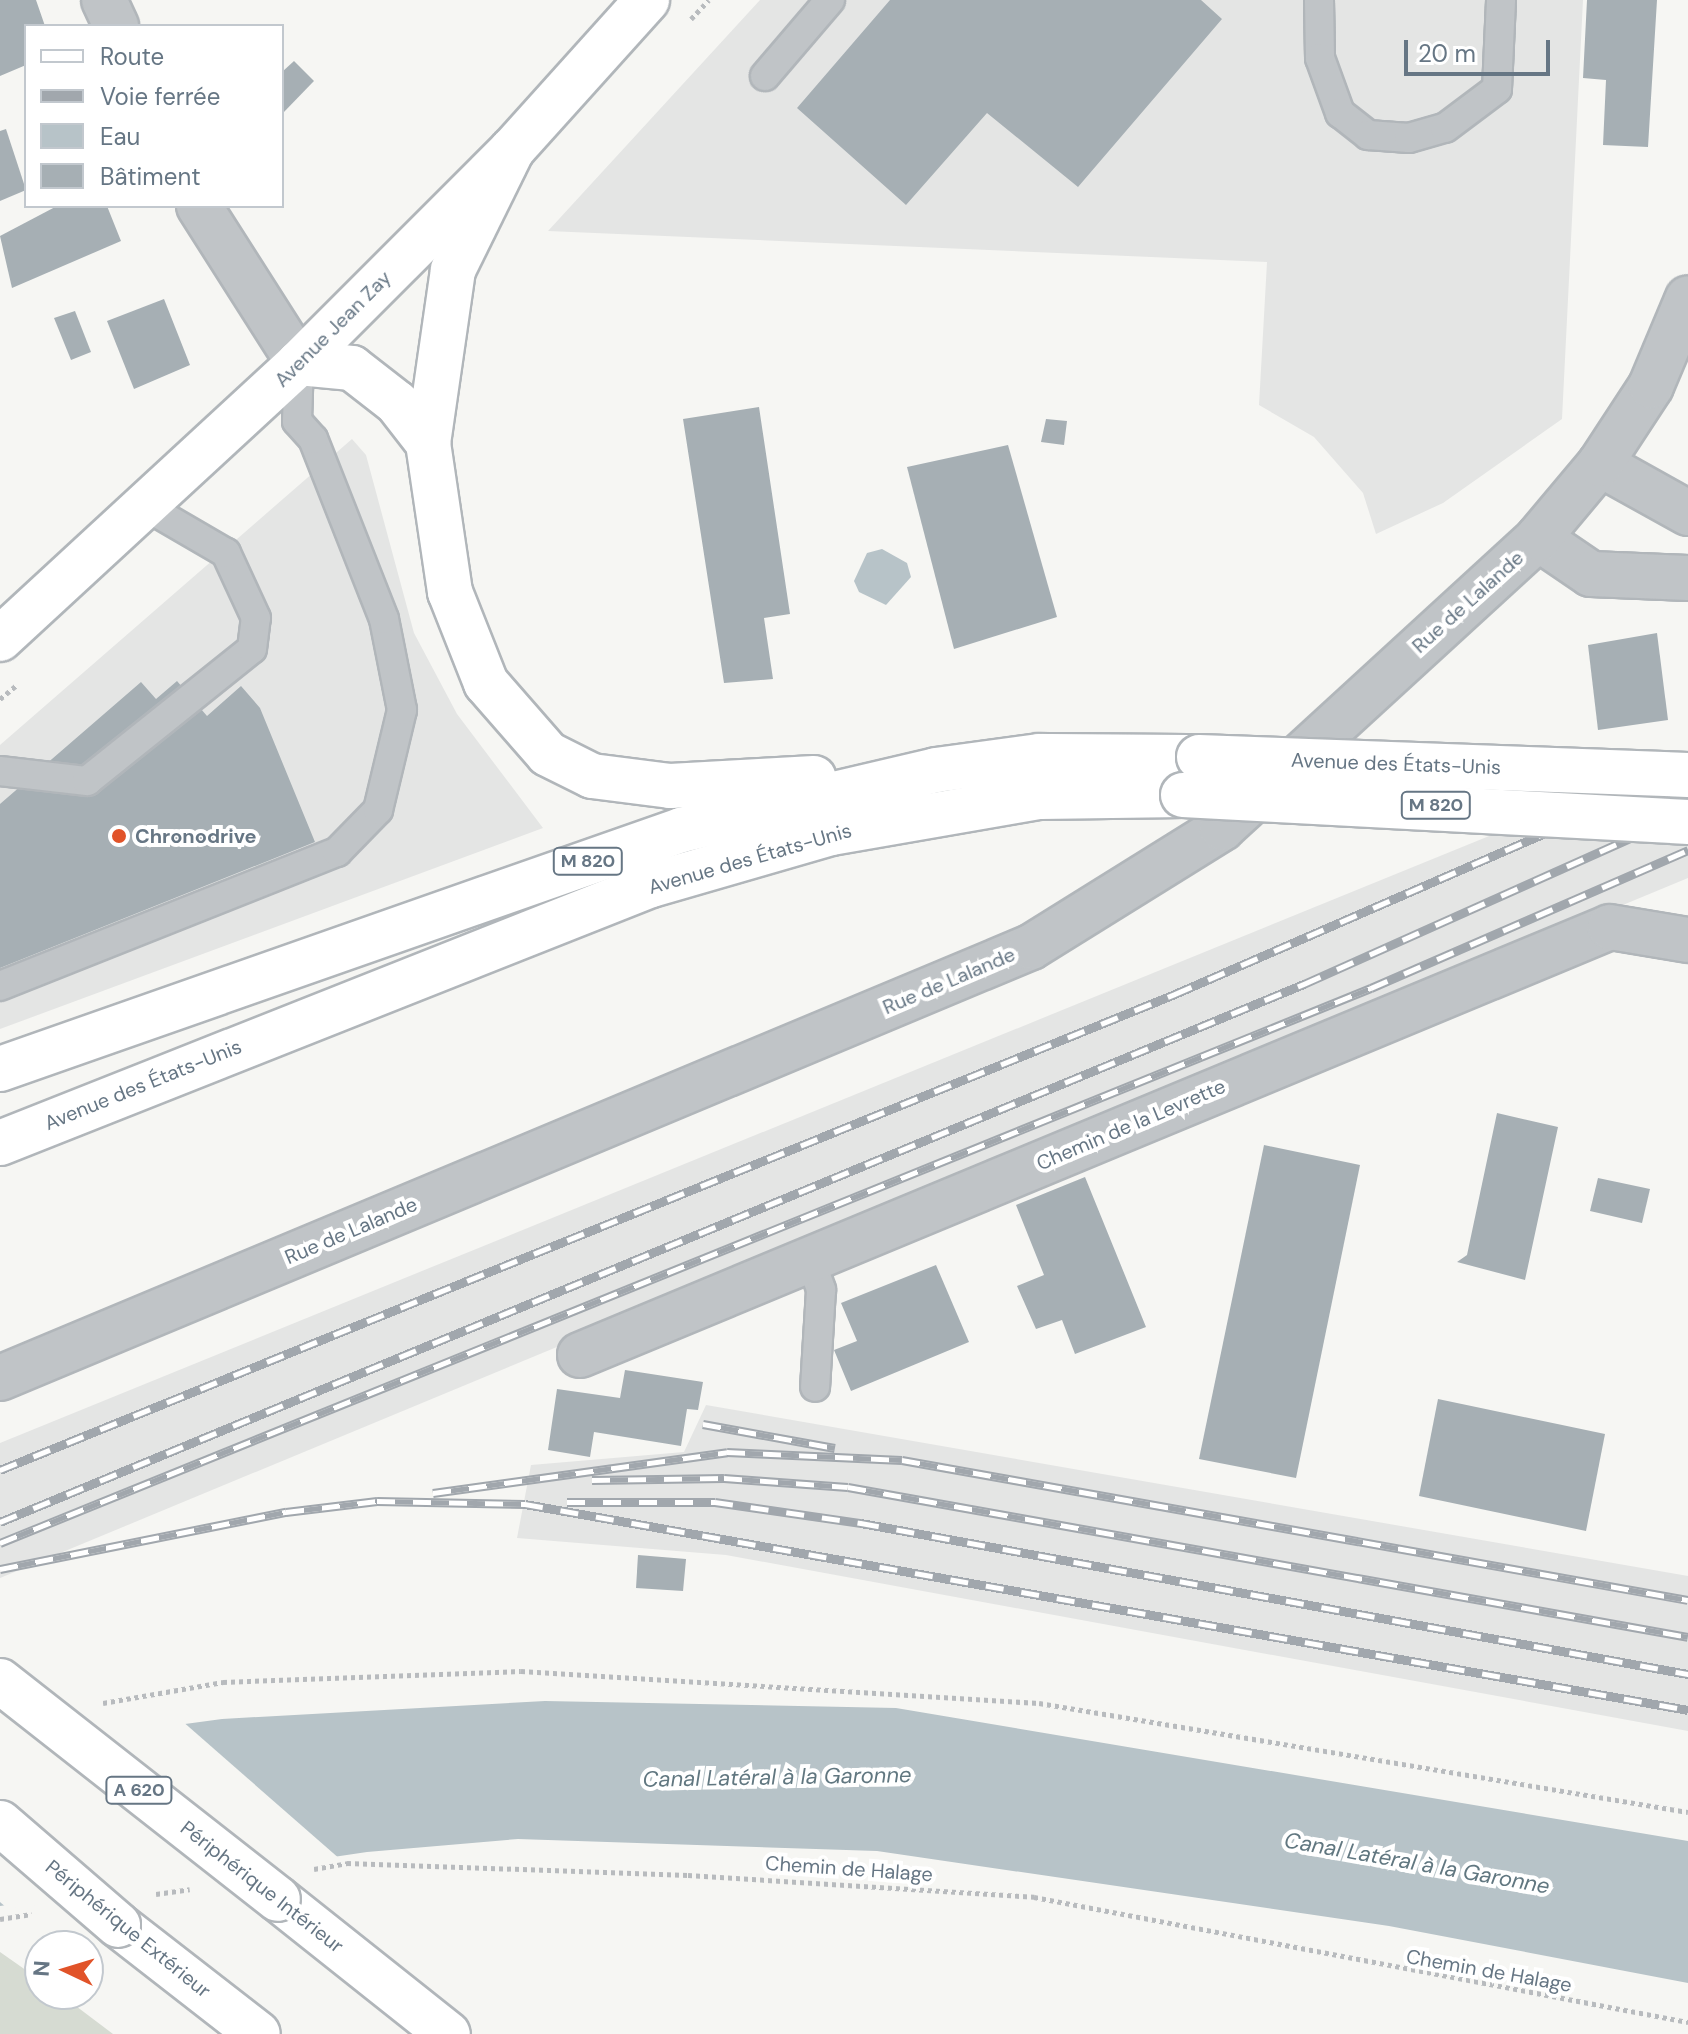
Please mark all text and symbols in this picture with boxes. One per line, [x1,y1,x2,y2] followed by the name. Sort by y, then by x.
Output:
[24,24,284,208] legend
[1408,24,1554,74] scale bar
[1418,38,1476,69] text: 20 m
[100,41,164,72] text: Route
[100,81,220,112] text: Voie ferrée
[100,121,140,152] text: Eau
[100,161,201,192] text: Bâtiment
[270,266,396,392] street label: Avenue Jean Zay
[1407,546,1529,658] street label: Rue de Lalande
[1290,748,1502,780] street label: Avenue des États-Unis
[1400,791,1472,819] road number: M 820
[646,818,854,900] street label: Avenue des États-Unis
[135,824,257,848] place label: Chronodrive
[110,827,128,845] marker: Chronodrive
[552,847,624,875] road number: M 820
[879,942,1019,1020] street label: Rue de Lalande
[41,1034,245,1136] street label: Avenue des États-Unis
[1033,1074,1229,1176] street label: Chemin de la Levrette
[281,1192,421,1270] street label: Rue de Lalande
[642,1761,912,1793] water label: Canal Latéral à la Garonne
[105,1776,173,1804] road number: A 620
[176,1816,348,1958] street label: Périphérique Intérieur
[1282,1827,1552,1899] water label: Canal Latéral à la Garonne
[764,1851,934,1887] street label: Chemin de Halage
[41,1855,215,2003] street label: Périphérique Extérieur
[24,1930,104,2010] north arrow
[1404,1945,1574,1997] street label: Chemin de Halage
[27,1959,57,1977] text: N

